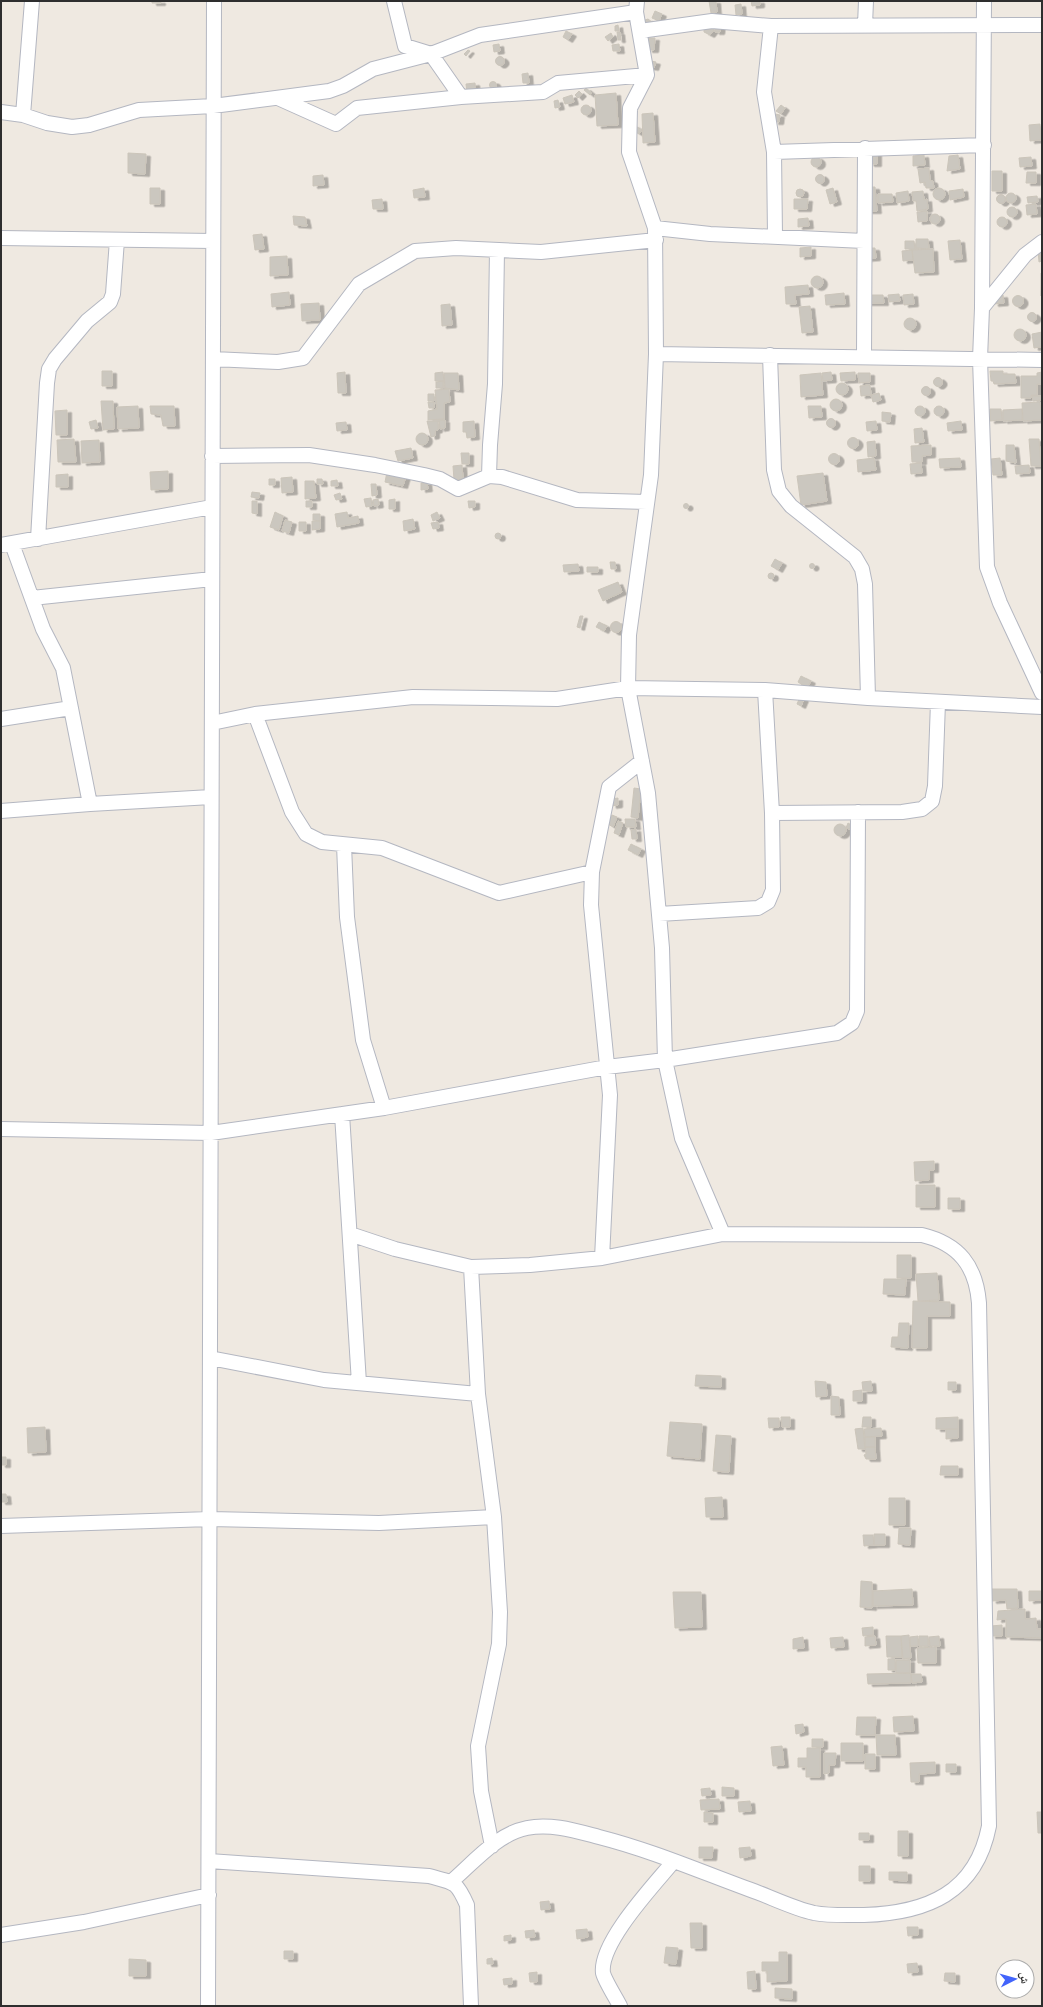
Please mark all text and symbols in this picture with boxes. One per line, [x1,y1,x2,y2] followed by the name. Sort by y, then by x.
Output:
[995,1959,1035,1999] north arrow
[1016,1971,1033,1985] text: ش

